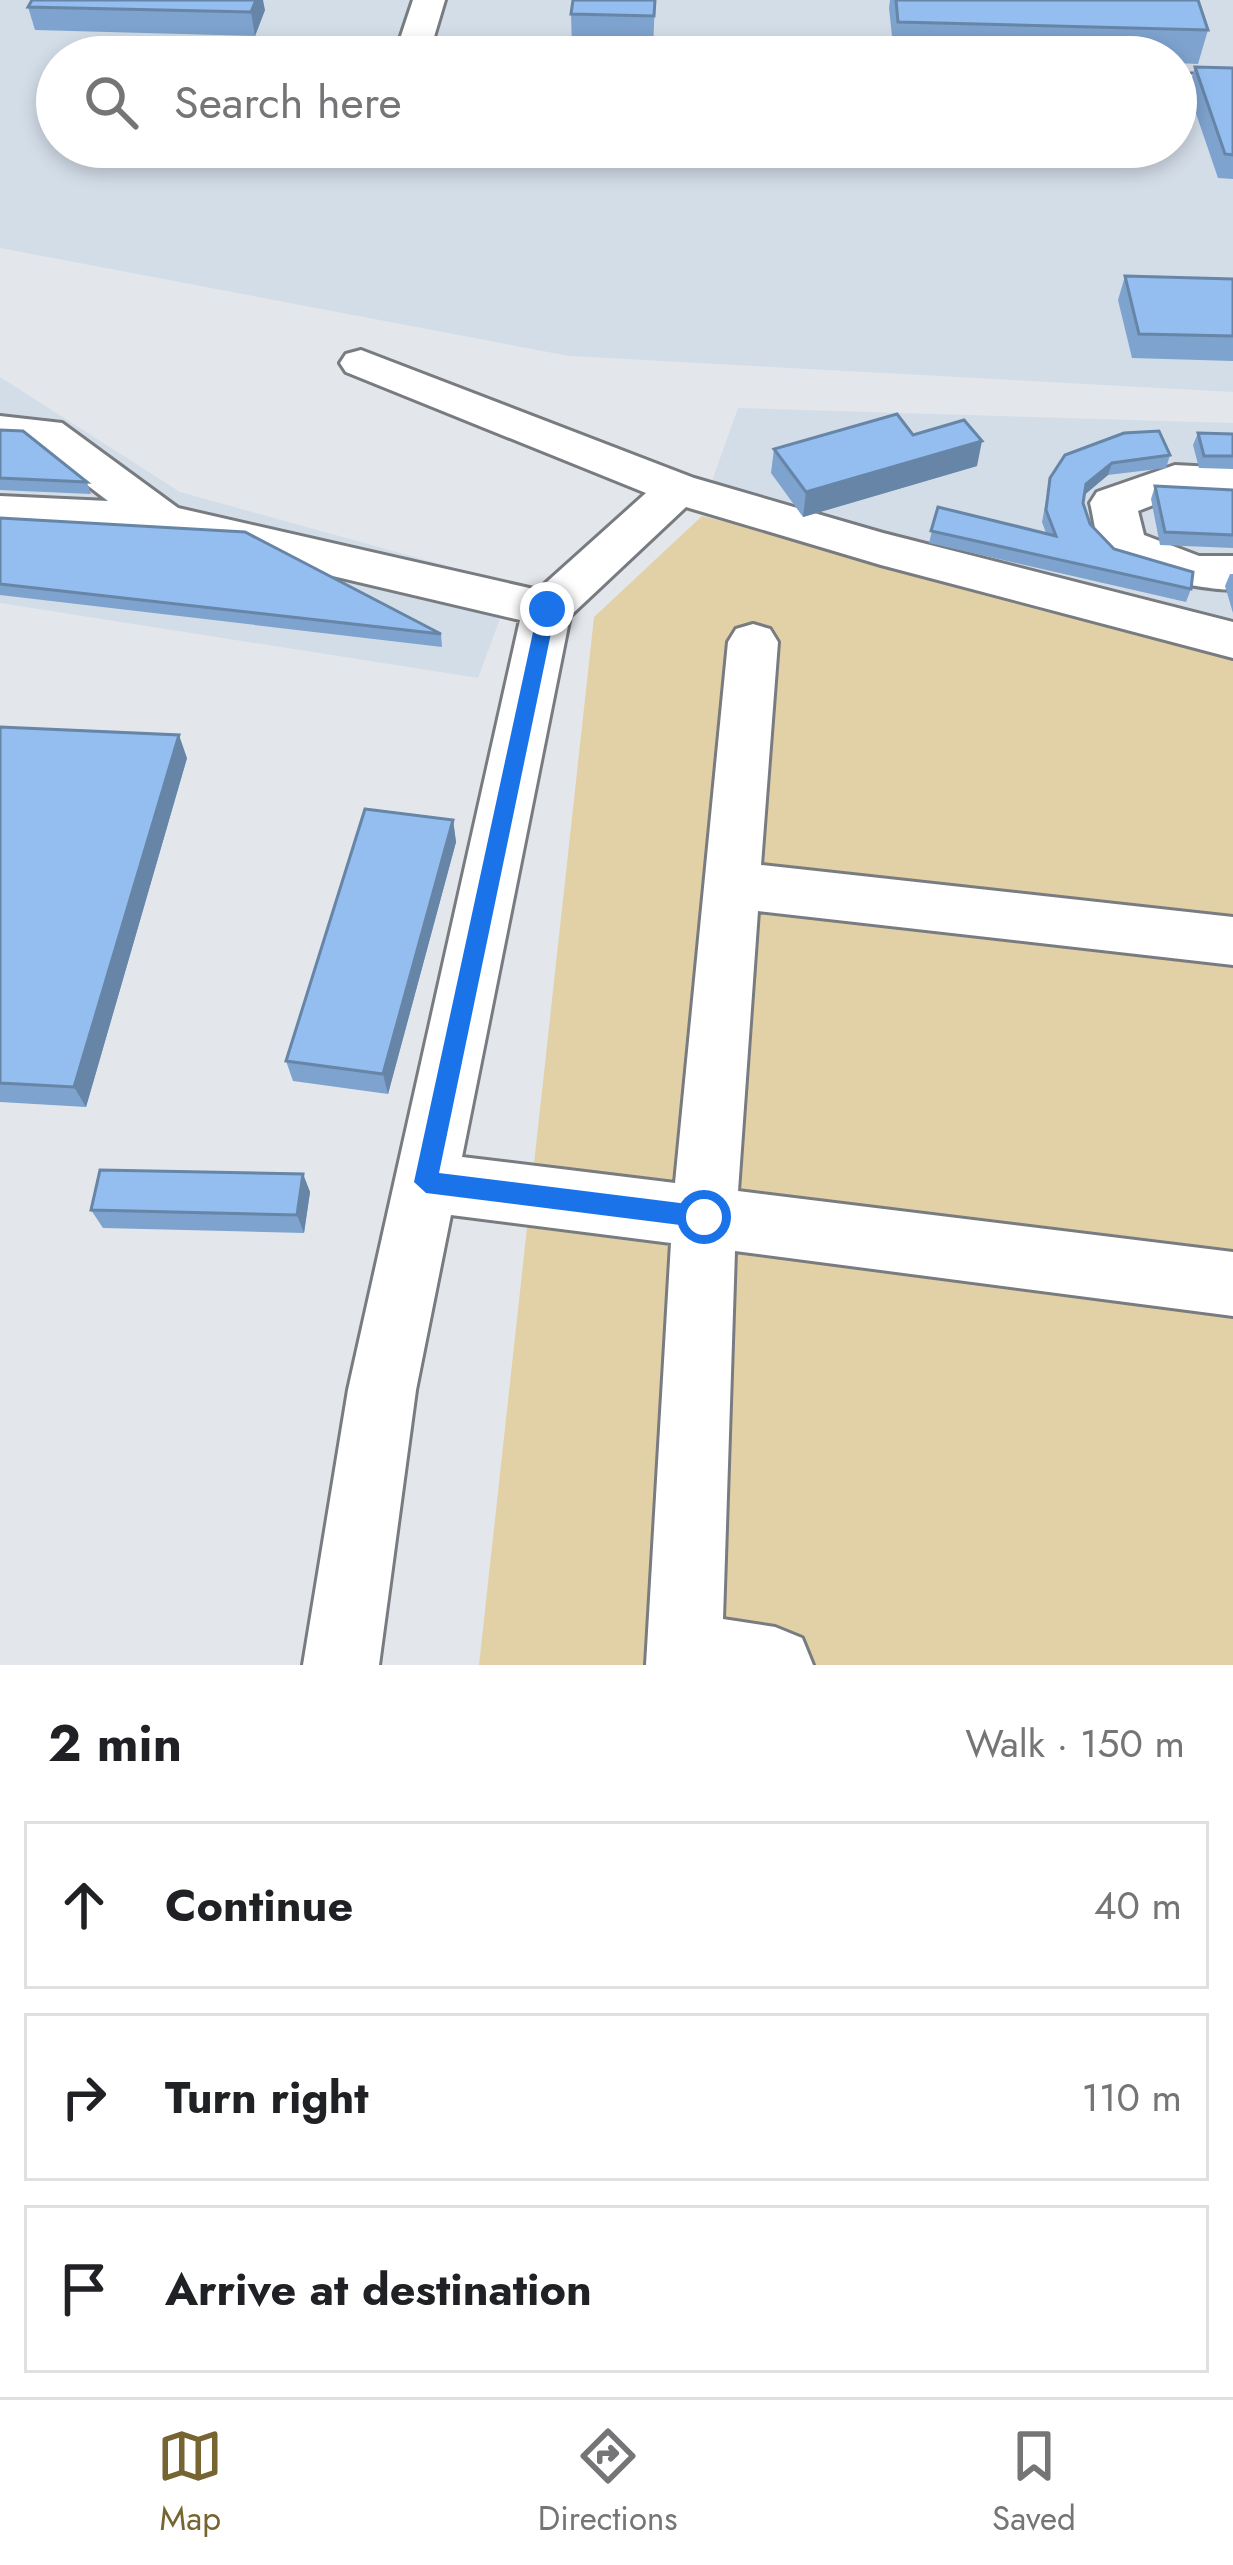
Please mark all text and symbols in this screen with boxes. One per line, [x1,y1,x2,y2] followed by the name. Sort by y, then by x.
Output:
[36,36,1197,168] search box
[78,69,144,135] icon: search
[174,70,402,135] text: Search here
[520,582,574,636] route end
[677,1190,731,1244] route start
[48,1706,182,1780] text: 2 min
[965,1715,1185,1772] text: Walk · 150 m
[51,1872,117,1938] icon: ahead
[165,1873,353,1938] text: Continue
[1094,1877,1182,1934] text: 40 m
[51,2064,117,2130] icon: right
[165,2065,369,2130] text: Turn right
[1081,2069,1182,2126] text: 110 m
[51,2256,117,2322] icon: arrive
[165,2257,592,2322] text: Arrive at destination
[157,2423,223,2542] tab: Map
[538,2423,678,2542] tab: Directions
[992,2423,1076,2542] tab: Saved

